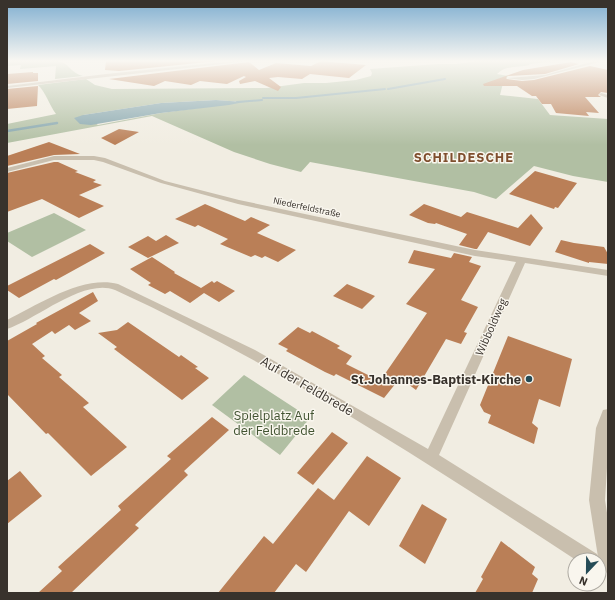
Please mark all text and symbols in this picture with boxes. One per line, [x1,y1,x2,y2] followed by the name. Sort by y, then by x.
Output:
[414,149,514,166] district label: SCHILDESCHE
[272,194,342,220] street label: Niederfeldstraße
[472,296,510,358] street label: Wibboldweg
[257,352,357,420] street label: Auf der Feldbrede
[351,371,521,388] place label: St.Johannes-Baptist-Kirche
[524,374,534,384] marker: St.Johannes-Baptist-Kirche
[233,407,315,439] park label: Spielplatz Auf der Feldbrede
[567,552,607,592] north arrow
[577,573,590,589] text: N

